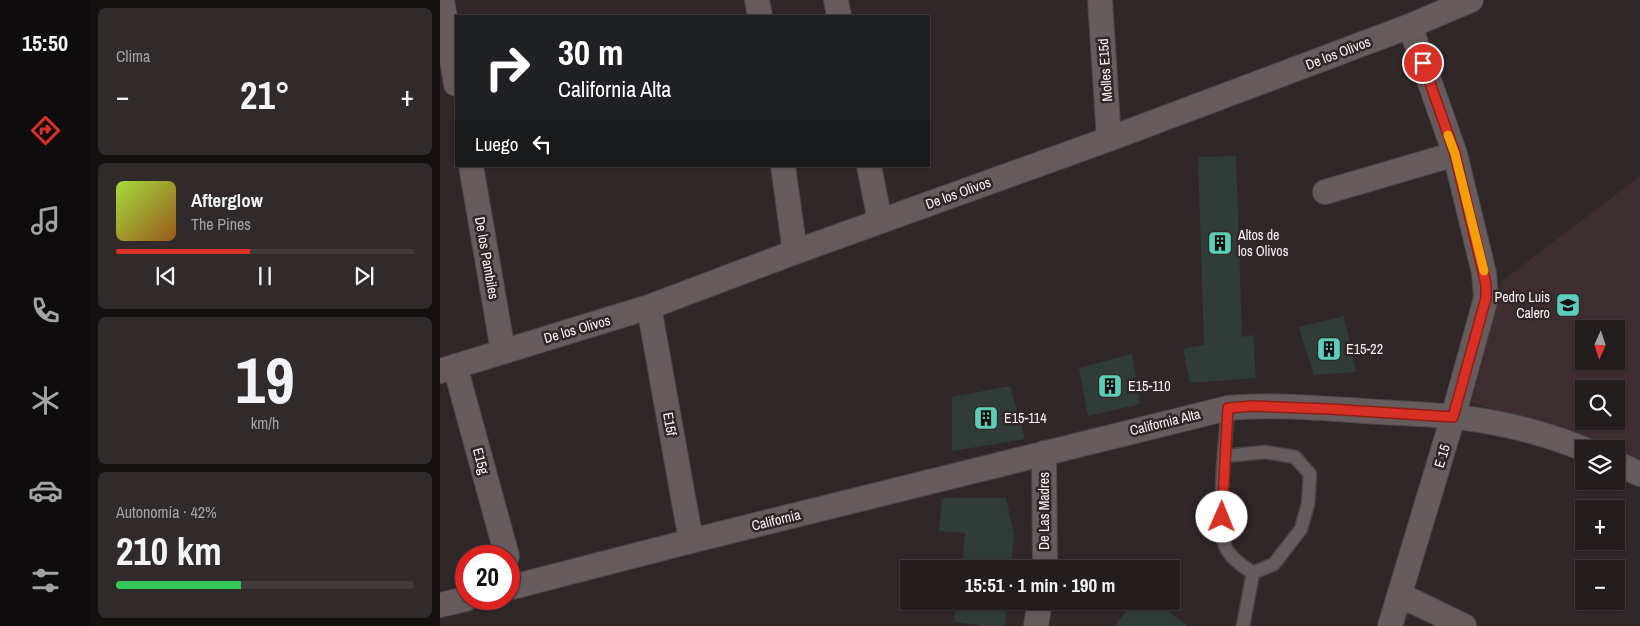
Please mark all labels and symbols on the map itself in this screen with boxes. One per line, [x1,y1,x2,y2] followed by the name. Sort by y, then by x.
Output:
[1303,32,1373,74] street label: De los Olivos
[1094,38,1116,102] street label: Molles E15d
[1402,42,1444,84] pin
[923,173,993,213] street label: De los Olivos
[471,215,503,301] street label: De los Pambiles
[1237,226,1289,260] place label: Altos de los Olivos
[1207,230,1233,256] building icon: Altos de los Olivos
[1494,288,1550,322] place label: Pedro Luis Calero
[1555,292,1581,318] school or university icon: Pedro Luis Calero
[542,311,613,347] street label: De los Olivos
[1575,320,1625,370] north arrow
[1316,336,1342,362] building icon: E15-22
[1346,340,1383,358] place label: E15-22
[1097,373,1123,399] building icon: E15-110
[1128,377,1171,395] place label: E15-110
[1128,404,1203,439] street label: California Alta
[973,405,999,431] building icon: E15-114
[1004,409,1047,427] place label: E15-114
[659,411,681,438] street label: E15f
[1430,442,1454,470] street label: E 15
[469,446,493,477] street label: E15g
[1035,472,1053,550] street label: De Las Madres
[1195,490,1247,542] position arrow
[750,505,803,535] street label: California
[455,545,520,610] speed limit sign: 20

